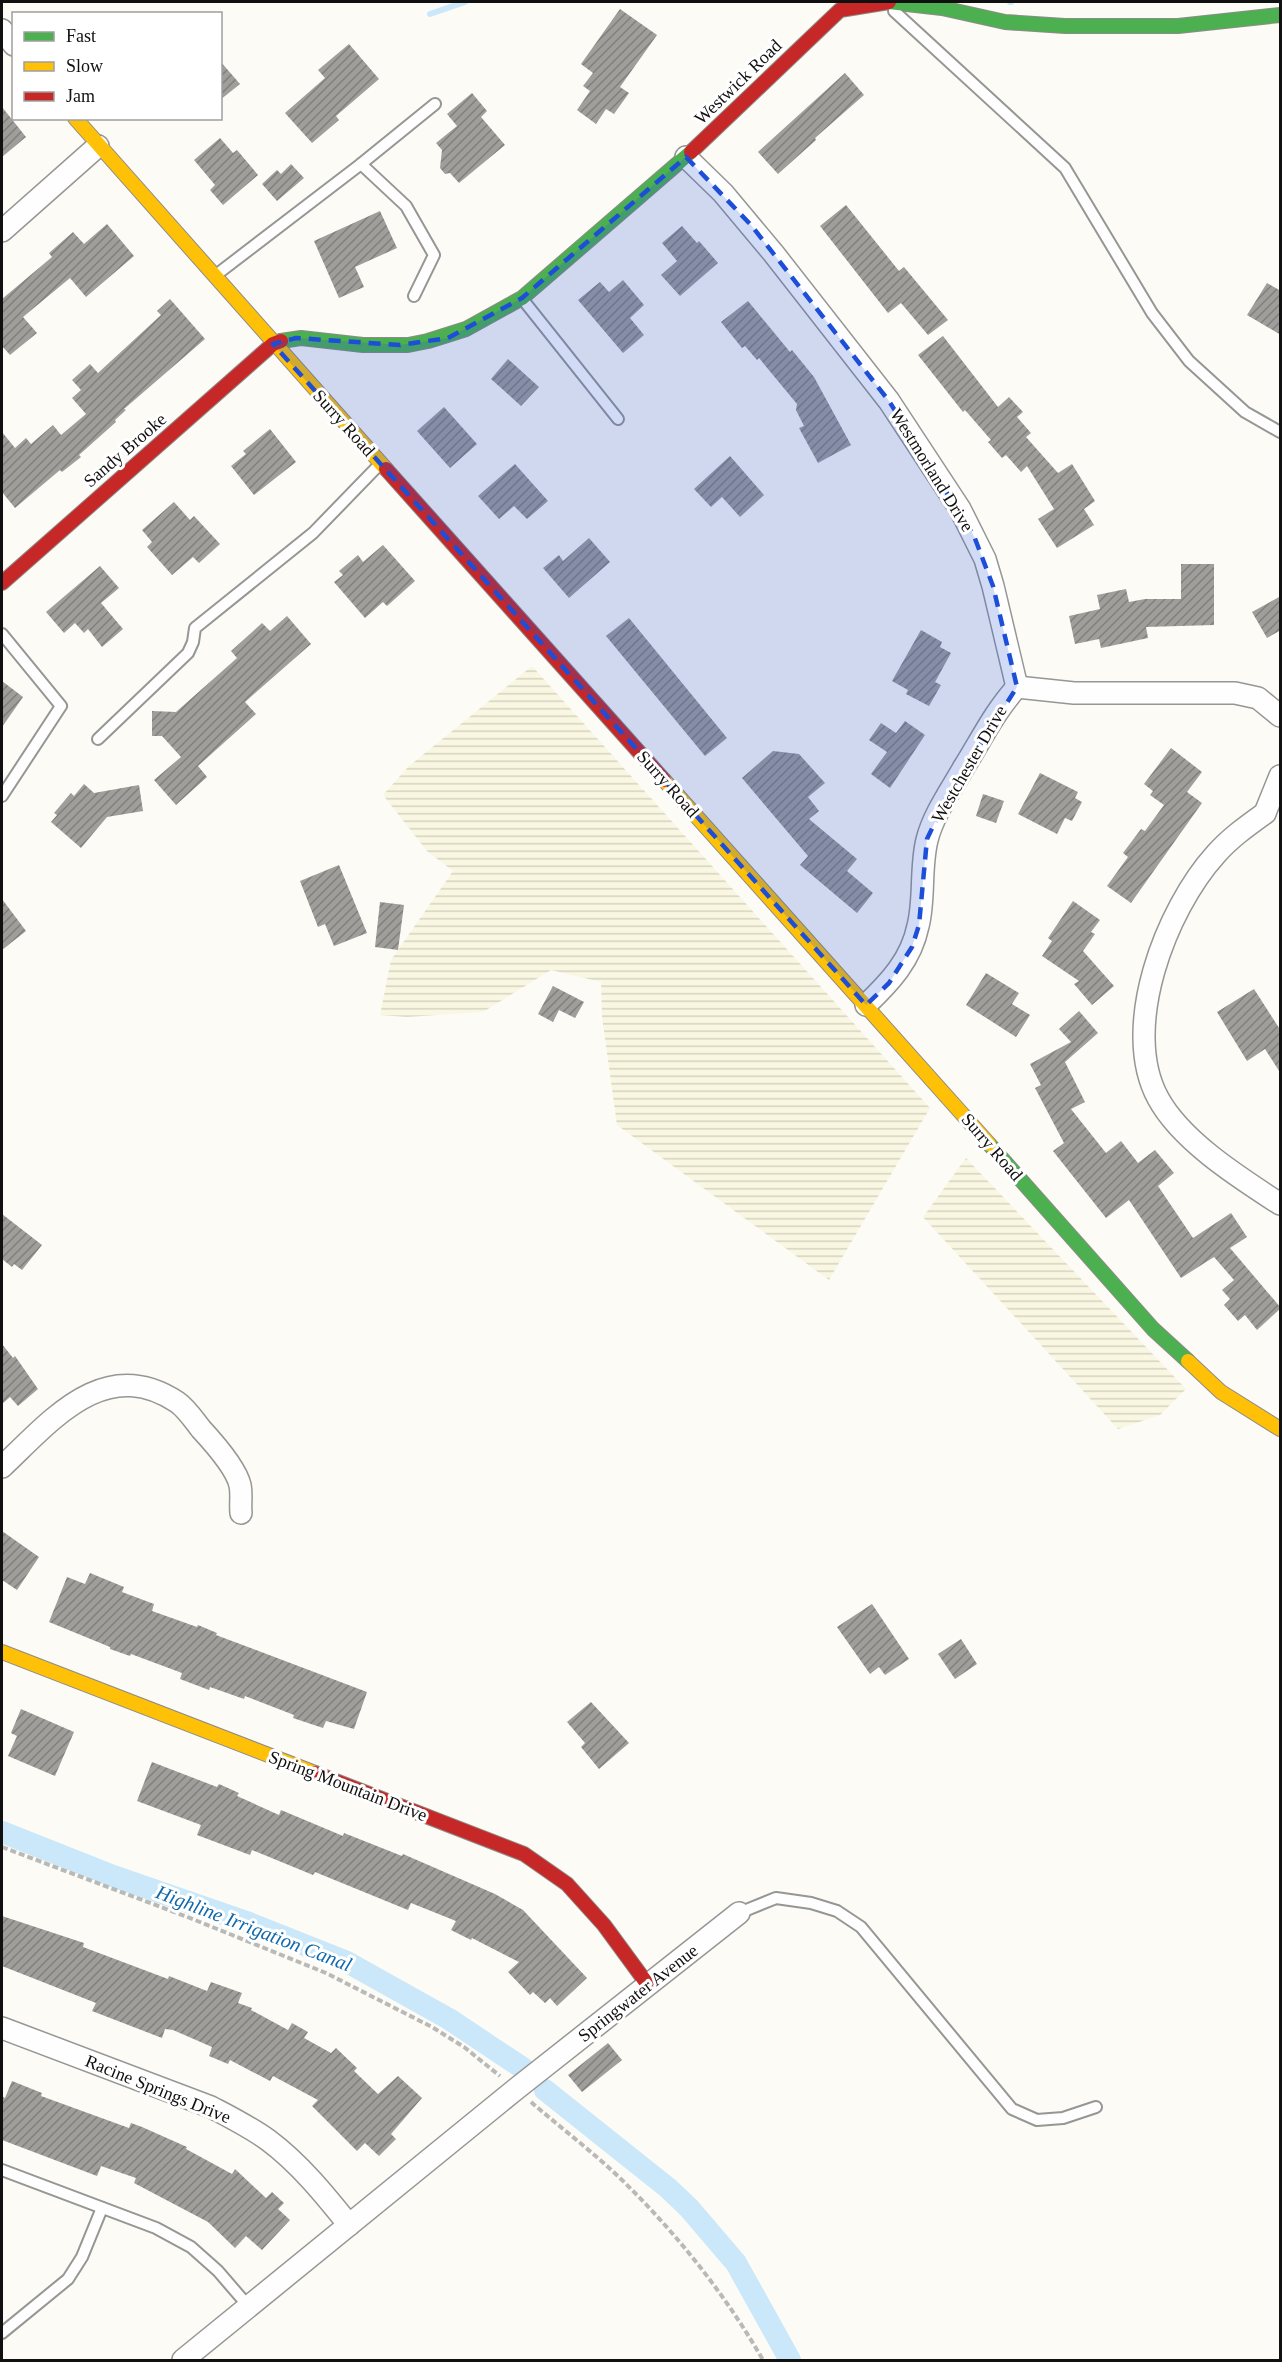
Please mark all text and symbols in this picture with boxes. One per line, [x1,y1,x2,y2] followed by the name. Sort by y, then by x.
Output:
[12,12,222,120] legend
[66,26,96,46] text: Fast
[690,36,786,128] street label: Westwick Road
[66,56,103,76] text: Slow
[66,86,95,106] text: Jam
[309,386,379,460] street label: Surry Road
[886,405,978,535] street label: Westmorland Drive
[80,409,170,491] street label: Sandy Brooke
[927,702,1011,826] street label: Westchester Drive
[633,747,703,821] street label: Surry Road
[957,1109,1027,1185] street label: Surry Road
[266,1747,430,1825] street label: Spring Mountain Drive
[152,1880,355,1977] water label: Highline Irrigation Canal
[574,1940,702,2046] street label: Springwater Avenue
[82,2051,234,2127] street label: Racine Springs Drive

